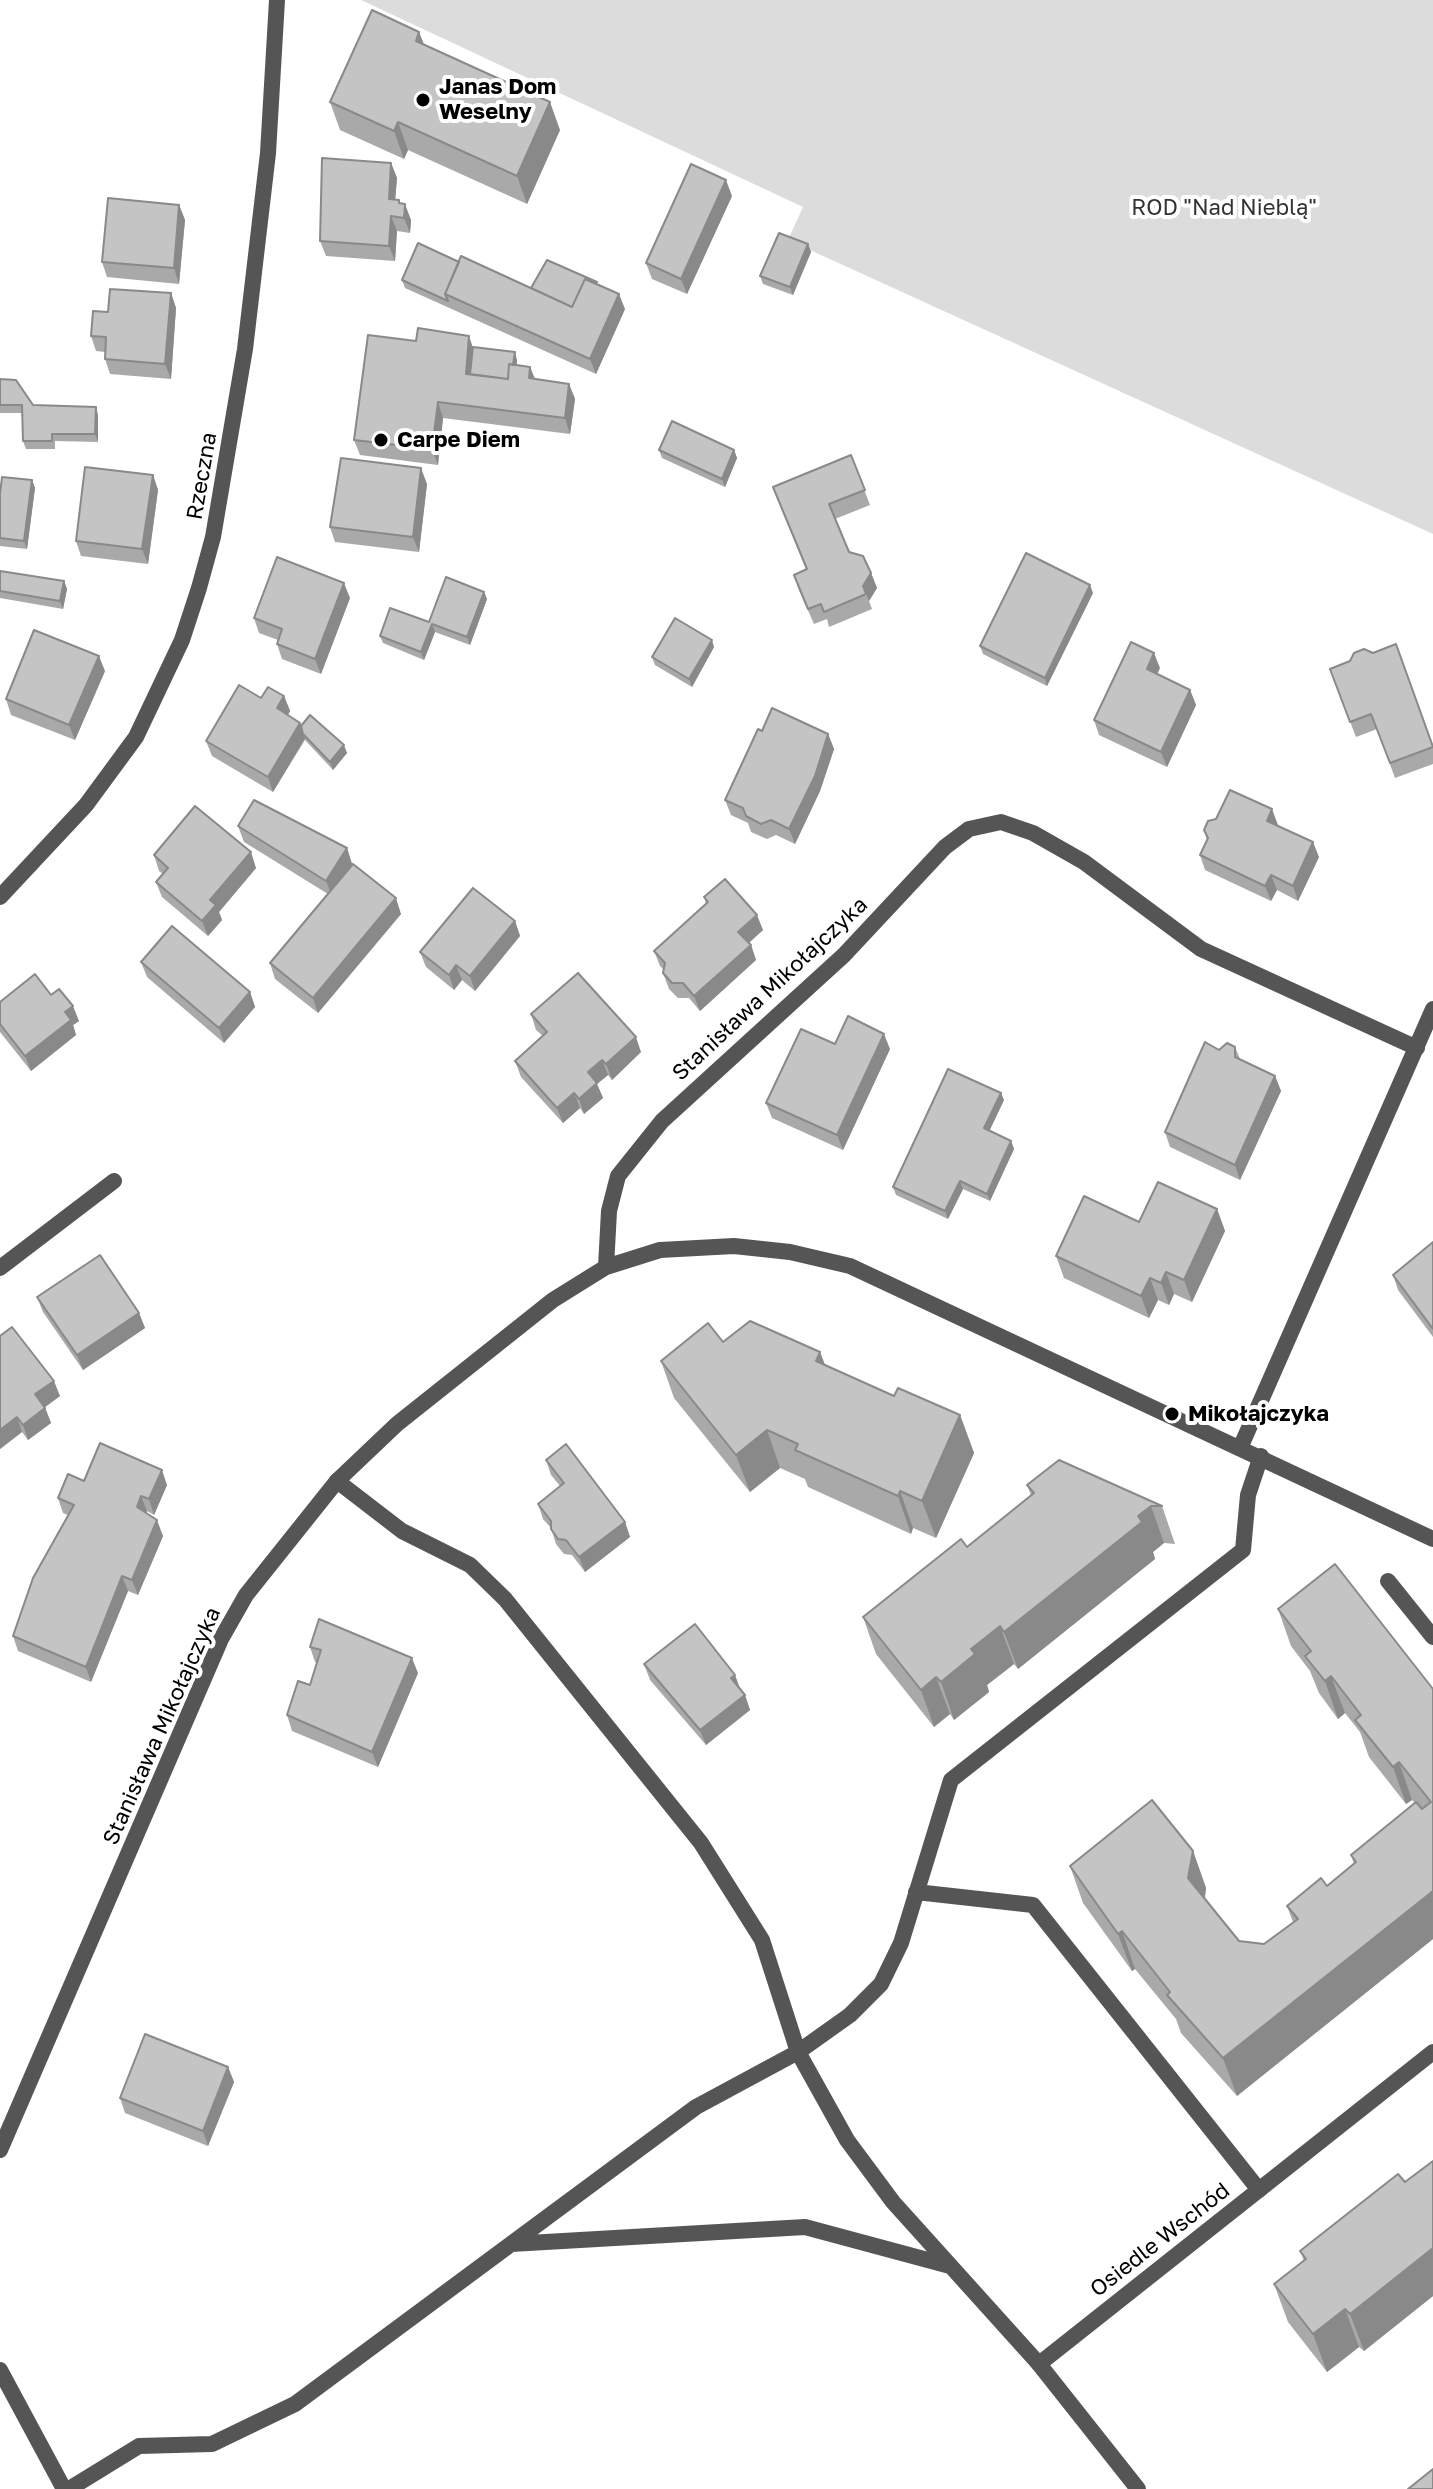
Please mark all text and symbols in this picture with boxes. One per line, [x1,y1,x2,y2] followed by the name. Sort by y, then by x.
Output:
[439,74,556,126] place label: Janas Dom Weselny
[414,91,432,109] marker: Janas Dom Weselny
[1131,195,1317,221] park label: ROD "Nad Nieblą"
[397,427,520,453] place label: Carpe Diem
[181,430,223,522] street label: Rzeczna
[372,431,390,449] marker: Carpe Diem
[667,892,873,1086] street label: Stanisława Mikołajczyka
[1188,1401,1329,1427] place label: Mikołajczyka
[1163,1405,1181,1423] marker: Mikołajczyka
[98,1603,226,1849] street label: Stanisława Mikołajczyka
[1085,2177,1235,2303] street label: Osiedle Wschód

